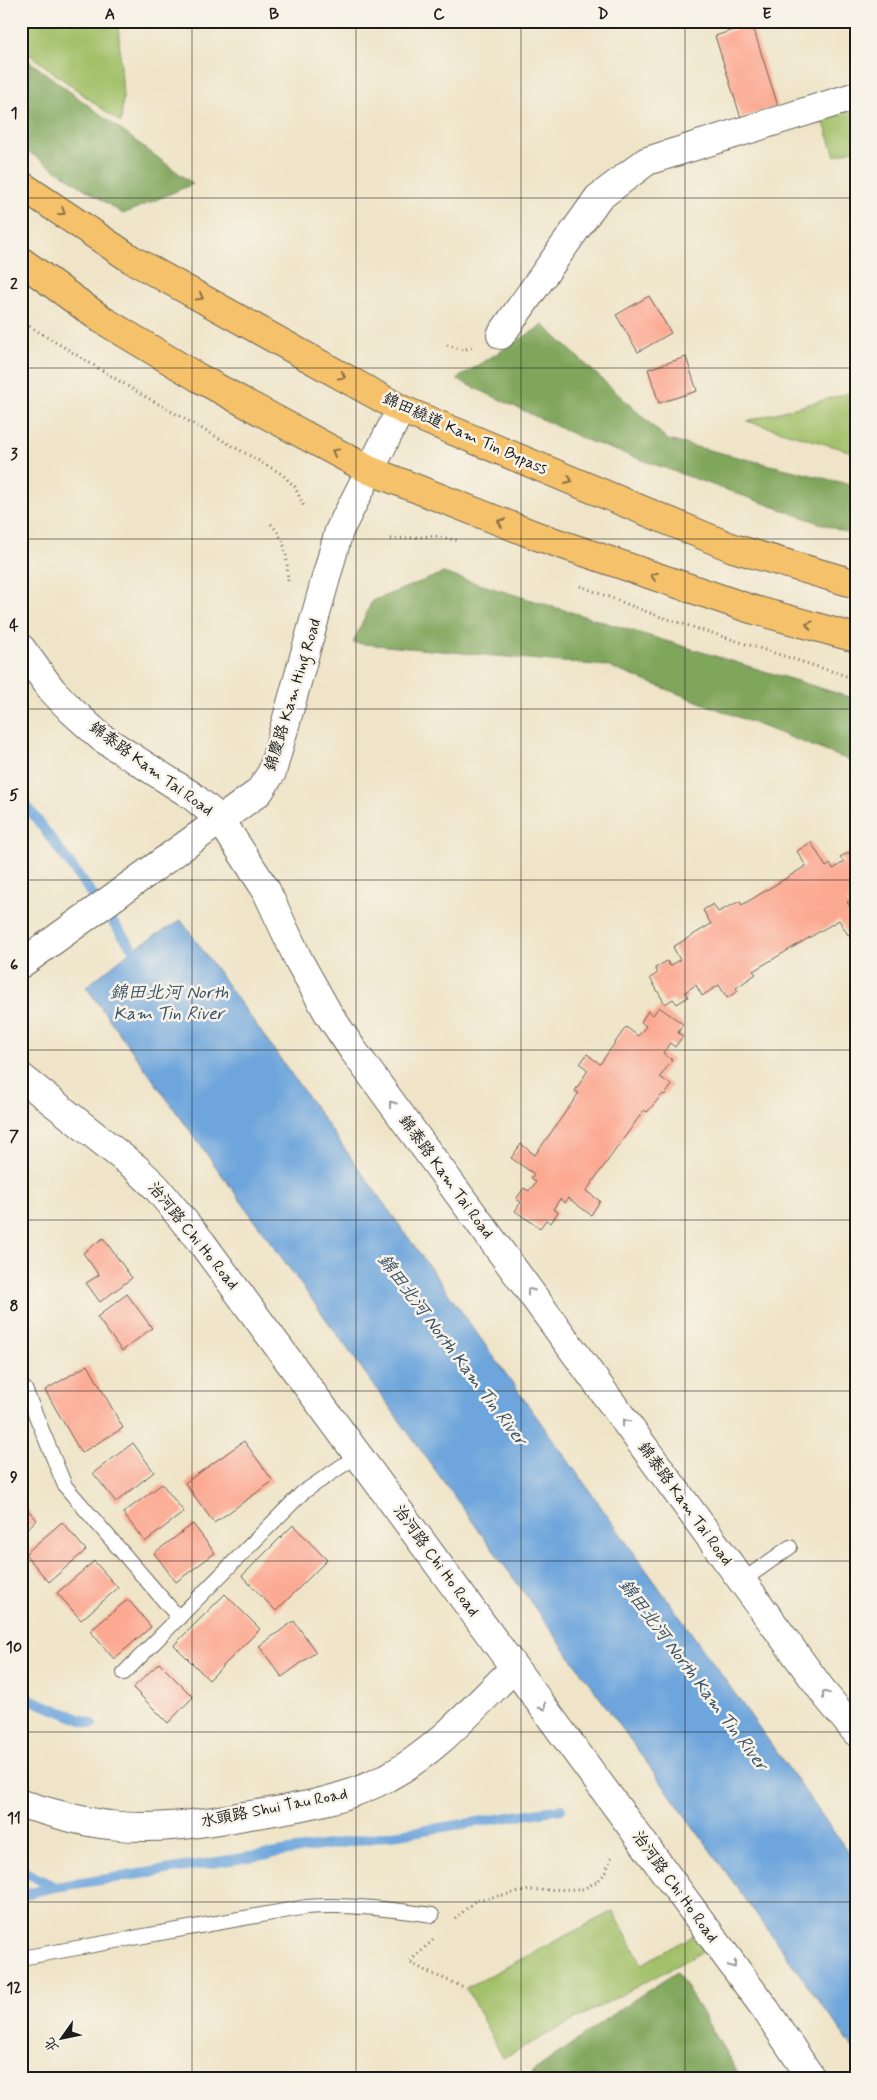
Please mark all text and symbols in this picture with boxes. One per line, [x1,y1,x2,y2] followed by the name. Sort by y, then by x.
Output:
[105,4,115,25] text: A
[269,4,279,25] text: B
[433,4,445,25] text: C
[597,4,609,25] text: D
[762,4,772,25] text: E
[10,103,18,124] text: 1
[56,206,65,215] one-way arrow
[10,274,18,295] text: 2
[195,291,204,301] one-way arrow
[336,370,345,380] one-way arrow
[379,388,551,480] street label: 錦田繞道 Kam Tin Bypass
[10,444,18,465] text: 3
[331,448,340,458] one-way arrow
[564,473,573,484] one-way arrow
[497,518,505,528] one-way arrow
[650,572,659,582] one-way arrow
[9,615,19,636] text: 4
[260,616,327,774] street label: 錦慶路 Kam Hing Road
[804,620,813,631] one-way arrow
[85,717,217,821] street label: 錦泰路 Kam Tai Road
[9,785,19,806] text: 5
[10,955,18,976] text: 6
[110,981,228,1026] water label: 錦田北河 North Kam Tin River
[389,1100,398,1110] one-way arrow
[394,1111,498,1243] street label: 錦泰路 Kam Tai Road
[9,1126,19,1147] text: 7
[143,1178,243,1294] street label: 治河路 Chi Ho Road
[372,1249,534,1453] water label: 錦田北河 North Kam Tin River
[527,1288,535,1297] one-way arrow
[9,1296,19,1317] text: 8
[623,1419,631,1428] one-way arrow
[633,1438,737,1570] street label: 錦泰路 Kam Tai Road
[10,1467,18,1488] text: 9
[388,1501,484,1621] street label: 治河路 Chi Ho Road
[613,1574,775,1778] water label: 錦田北河 North Kam Tin River
[6,1637,22,1658] text: 10
[822,1690,831,1700] one-way arrow
[537,1701,546,1711] one-way arrow
[199,1783,349,1833] street label: 水頭路 Shui Tau Road
[7,1808,21,1829] text: 11
[627,1827,723,1947] street label: 治河路 Chi Ho Road
[727,1959,735,1968] one-way arrow
[6,1978,22,1999] text: 12
[38,2012,88,2062] north arrow
[41,2034,63,2055] text: 北

